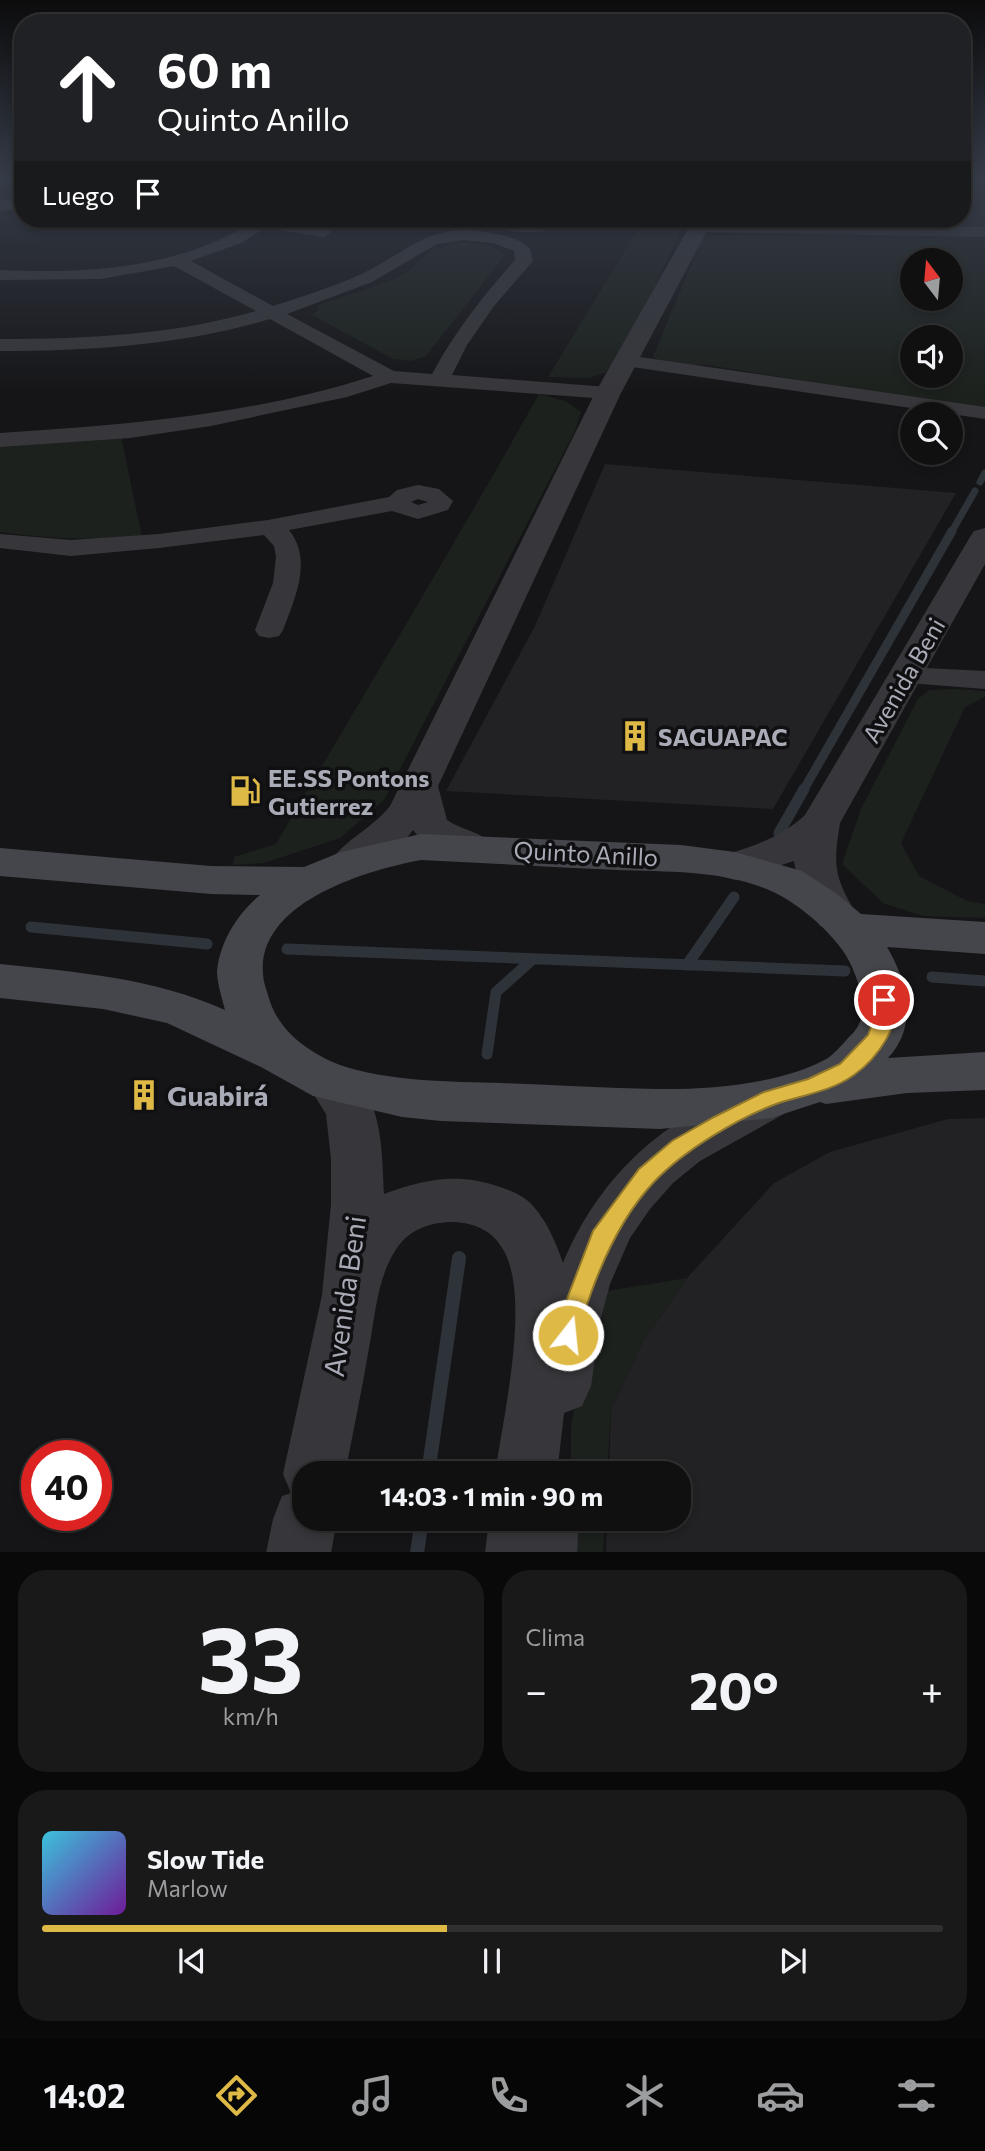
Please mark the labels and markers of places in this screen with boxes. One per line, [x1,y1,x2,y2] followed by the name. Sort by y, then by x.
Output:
[618,719,652,753] building icon: SAGUAPAC
[658,722,788,751] place label: SAGUAPAC
[268,763,429,820] place label: EE.SS Pontons Gutierrez
[228,774,262,808] fuel station icon: EE.SS Pontons Gutierrez
[854,970,914,1030] pin
[127,1078,161,1112] building icon: Guabirá
[167,1078,268,1112] place label: Guabirá

